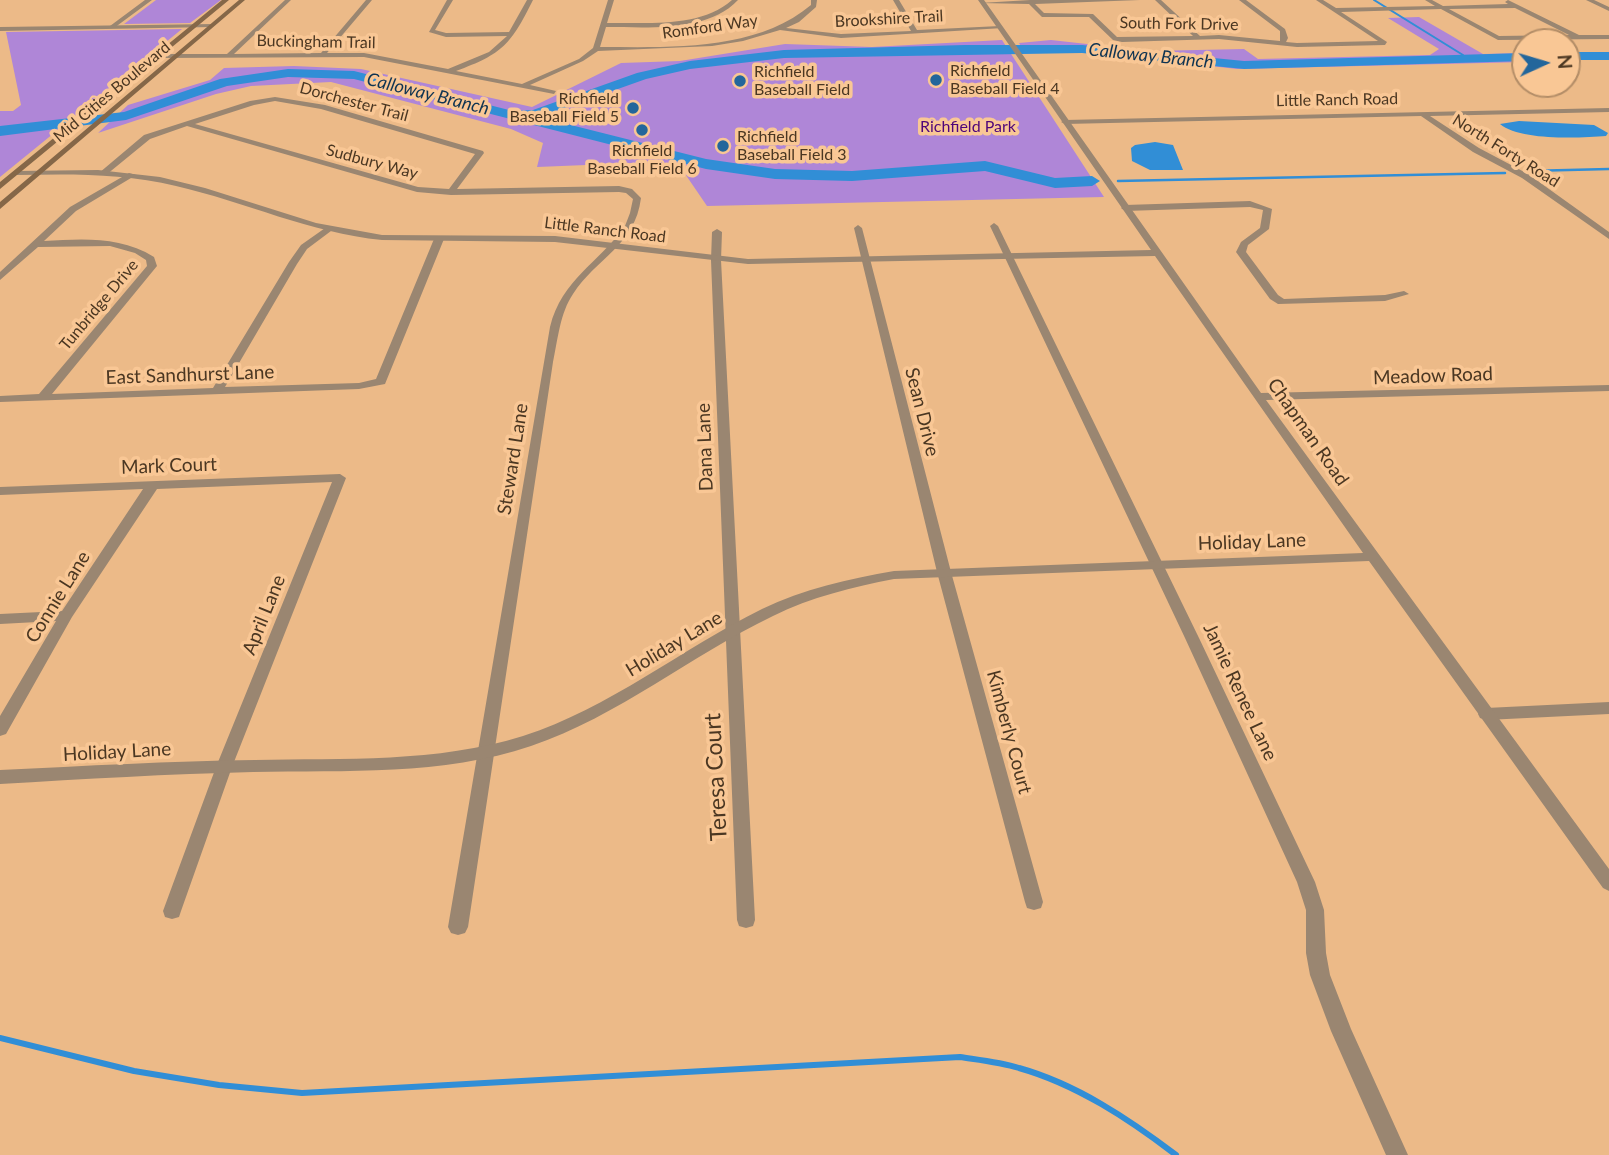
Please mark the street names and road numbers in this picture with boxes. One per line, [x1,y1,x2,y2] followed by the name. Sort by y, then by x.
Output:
[834,7,944,31] street label: Brookshire Trail
[661,11,759,43] street label: Romford Way
[1119,13,1239,35] street label: South Fork Drive
[256,31,376,53] street label: Buckingham Trail
[50,38,174,146] street label: Mid Cities Boulevard
[298,78,410,126] street label: Dorchester Trail
[1276,89,1398,111] street label: Little Ranch Road
[1449,110,1563,192] street label: North Forty Road
[324,141,420,183] street label: Sudbury Way
[543,213,667,247] street label: Little Ranch Road
[56,256,142,354] street label: Tunbridge Drive
[105,361,275,389] street label: East Sandhurst Lane
[1373,363,1493,389] street label: Meadow Road
[900,365,944,459] street label: Sean Drive
[1263,374,1353,490] street label: Chapman Road
[493,402,533,516] street label: Steward Lane
[692,402,718,492] street label: Dana Lane
[121,453,217,479] street label: Mark Court
[1197,529,1307,555] street label: Holiday Lane
[21,547,95,647] street label: Connie Lane
[238,572,290,658] street label: April Lane
[622,606,726,682] street label: Holiday Lane
[1198,620,1282,764] street label: Jamie Renee Lane
[982,668,1036,796] street label: Kimberly Court
[699,712,733,842] street label: Teresa Court
[62,738,172,766] street label: Holiday Lane

